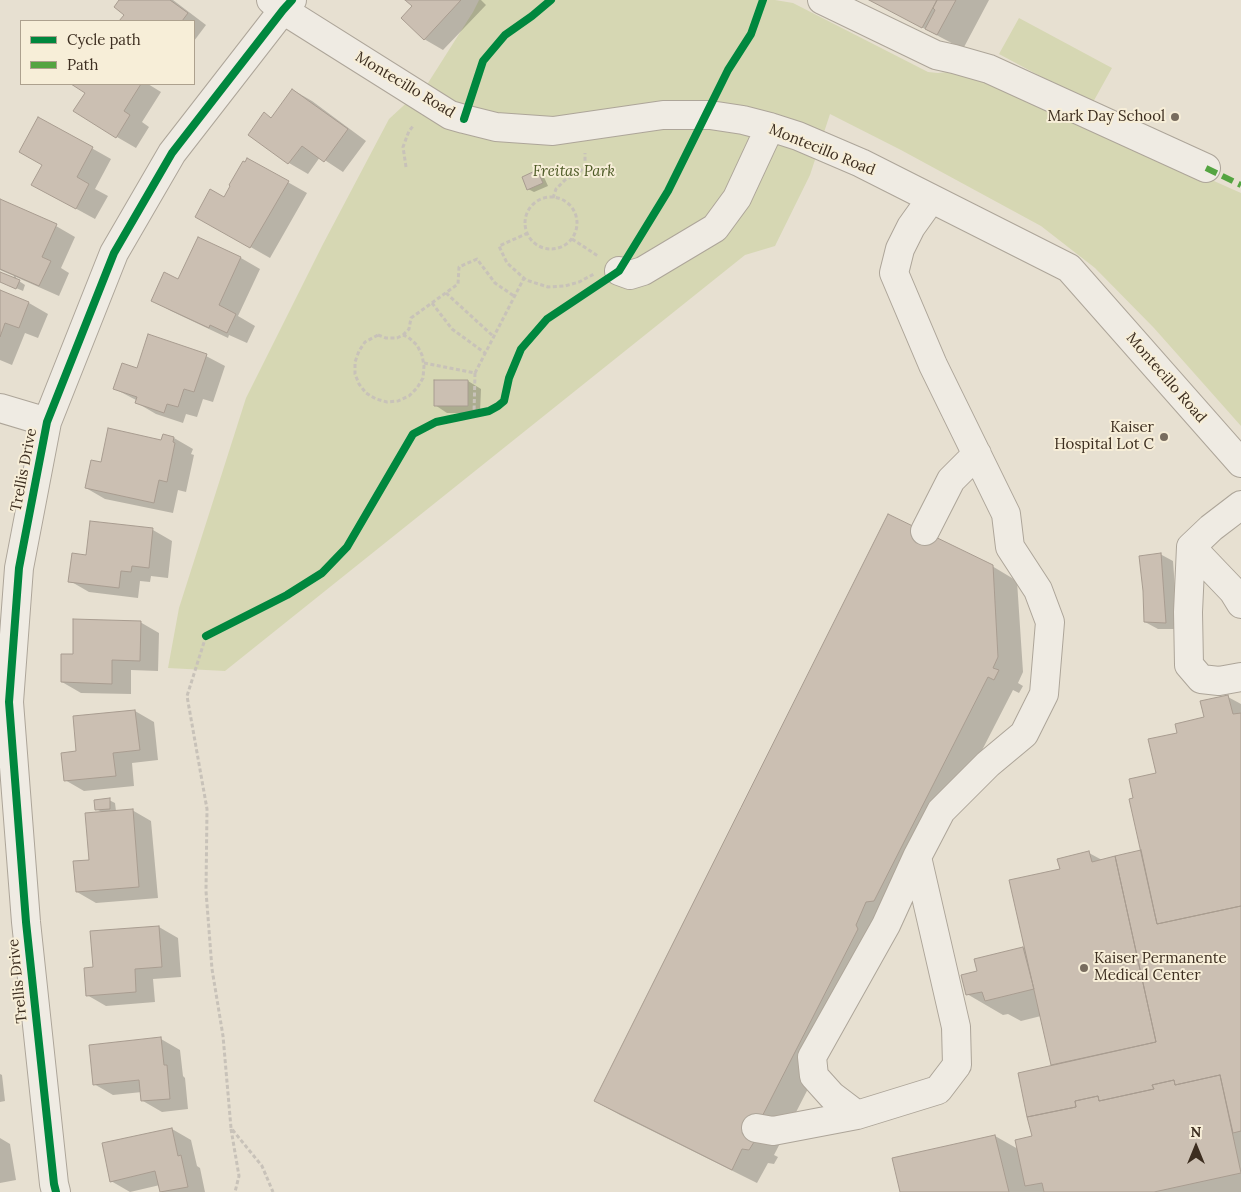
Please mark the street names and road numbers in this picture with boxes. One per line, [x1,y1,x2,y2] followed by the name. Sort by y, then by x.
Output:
[352,48,458,122] street label: Montecillo Road
[766,120,878,180] street label: Montecillo Road
[1122,329,1210,427] street label: Montecillo Road
[7,427,41,513] street label: Trellis Drive
[5,938,31,1024] street label: Trellis Drive

